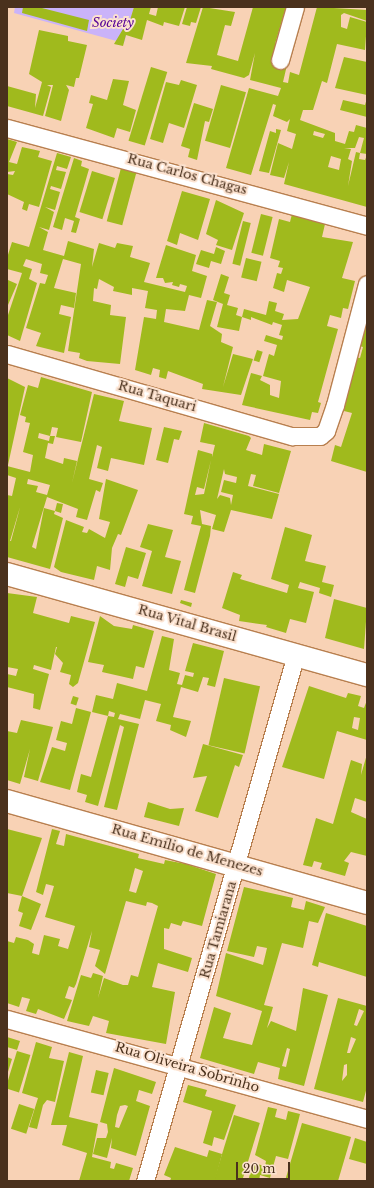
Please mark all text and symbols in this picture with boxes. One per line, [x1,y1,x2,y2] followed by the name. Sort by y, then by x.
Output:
[92,15,134,31] park label: Society
[125,151,249,199] street label: Rua Carlos Chagas
[116,378,198,416] street label: Rua Taquari
[136,602,238,646] street label: Rua Vital Brasil
[109,822,265,880] street label: Rua Emílio de Menezes
[198,879,240,981] street label: Rua Tamiarana
[113,1040,261,1096] street label: Rua Oliveira Sobrinho
[238,1154,292,1180] scale bar
[243,1161,275,1176] text: 20 m

